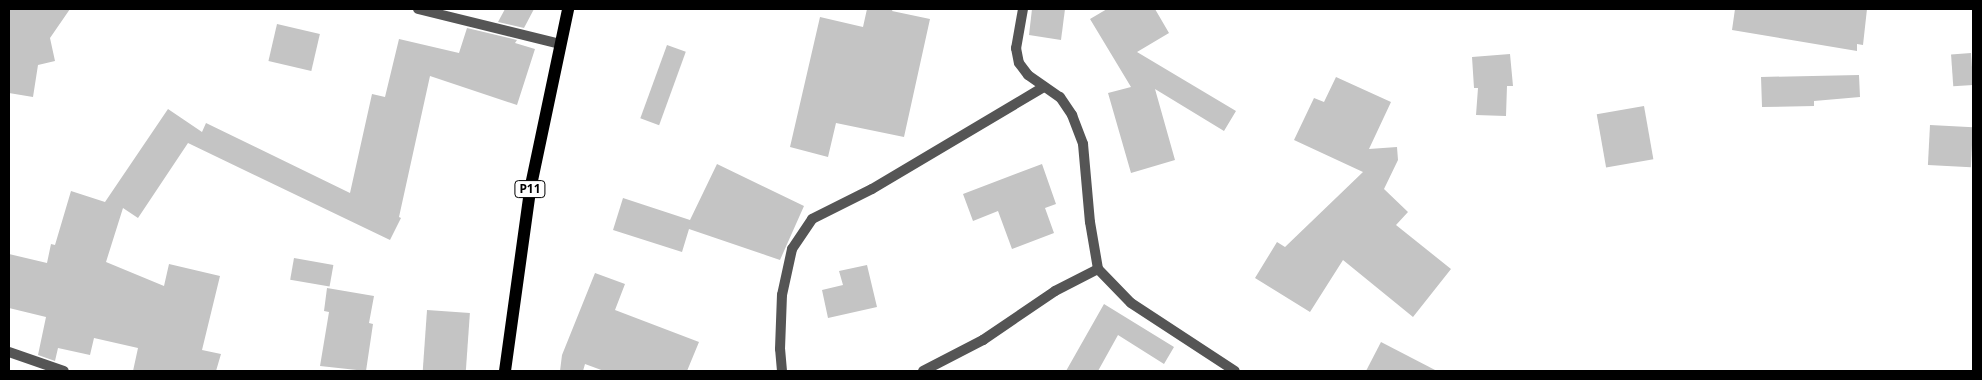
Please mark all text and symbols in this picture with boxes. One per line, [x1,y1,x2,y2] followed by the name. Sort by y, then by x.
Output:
[514,180,546,198] road number: P11

